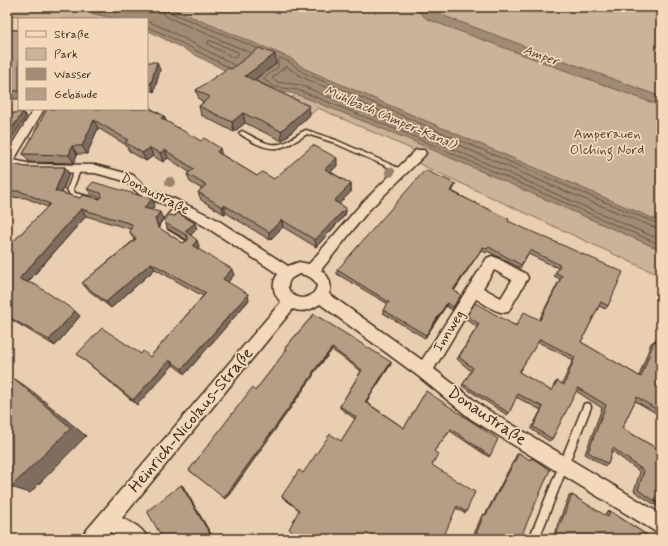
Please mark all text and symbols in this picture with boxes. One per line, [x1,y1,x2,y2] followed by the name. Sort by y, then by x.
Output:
[18,18,148,110] legend
[54,27,89,43] text: Straße
[521,42,563,71] water label: Amper
[54,47,78,63] text: Park
[54,67,92,83] text: Wasser
[322,83,460,154] water label: Mühlbach (Amper-Kanal)
[54,87,97,103] text: Gebäude
[570,125,644,161] park label: Amperauen Olching Nord
[118,169,193,219] street label: Donaustraße
[429,307,469,355] street label: Innweg
[124,343,258,497] street label: Heinrich-Nicolaus-Straße
[443,381,531,451] street label: Donaustraße

